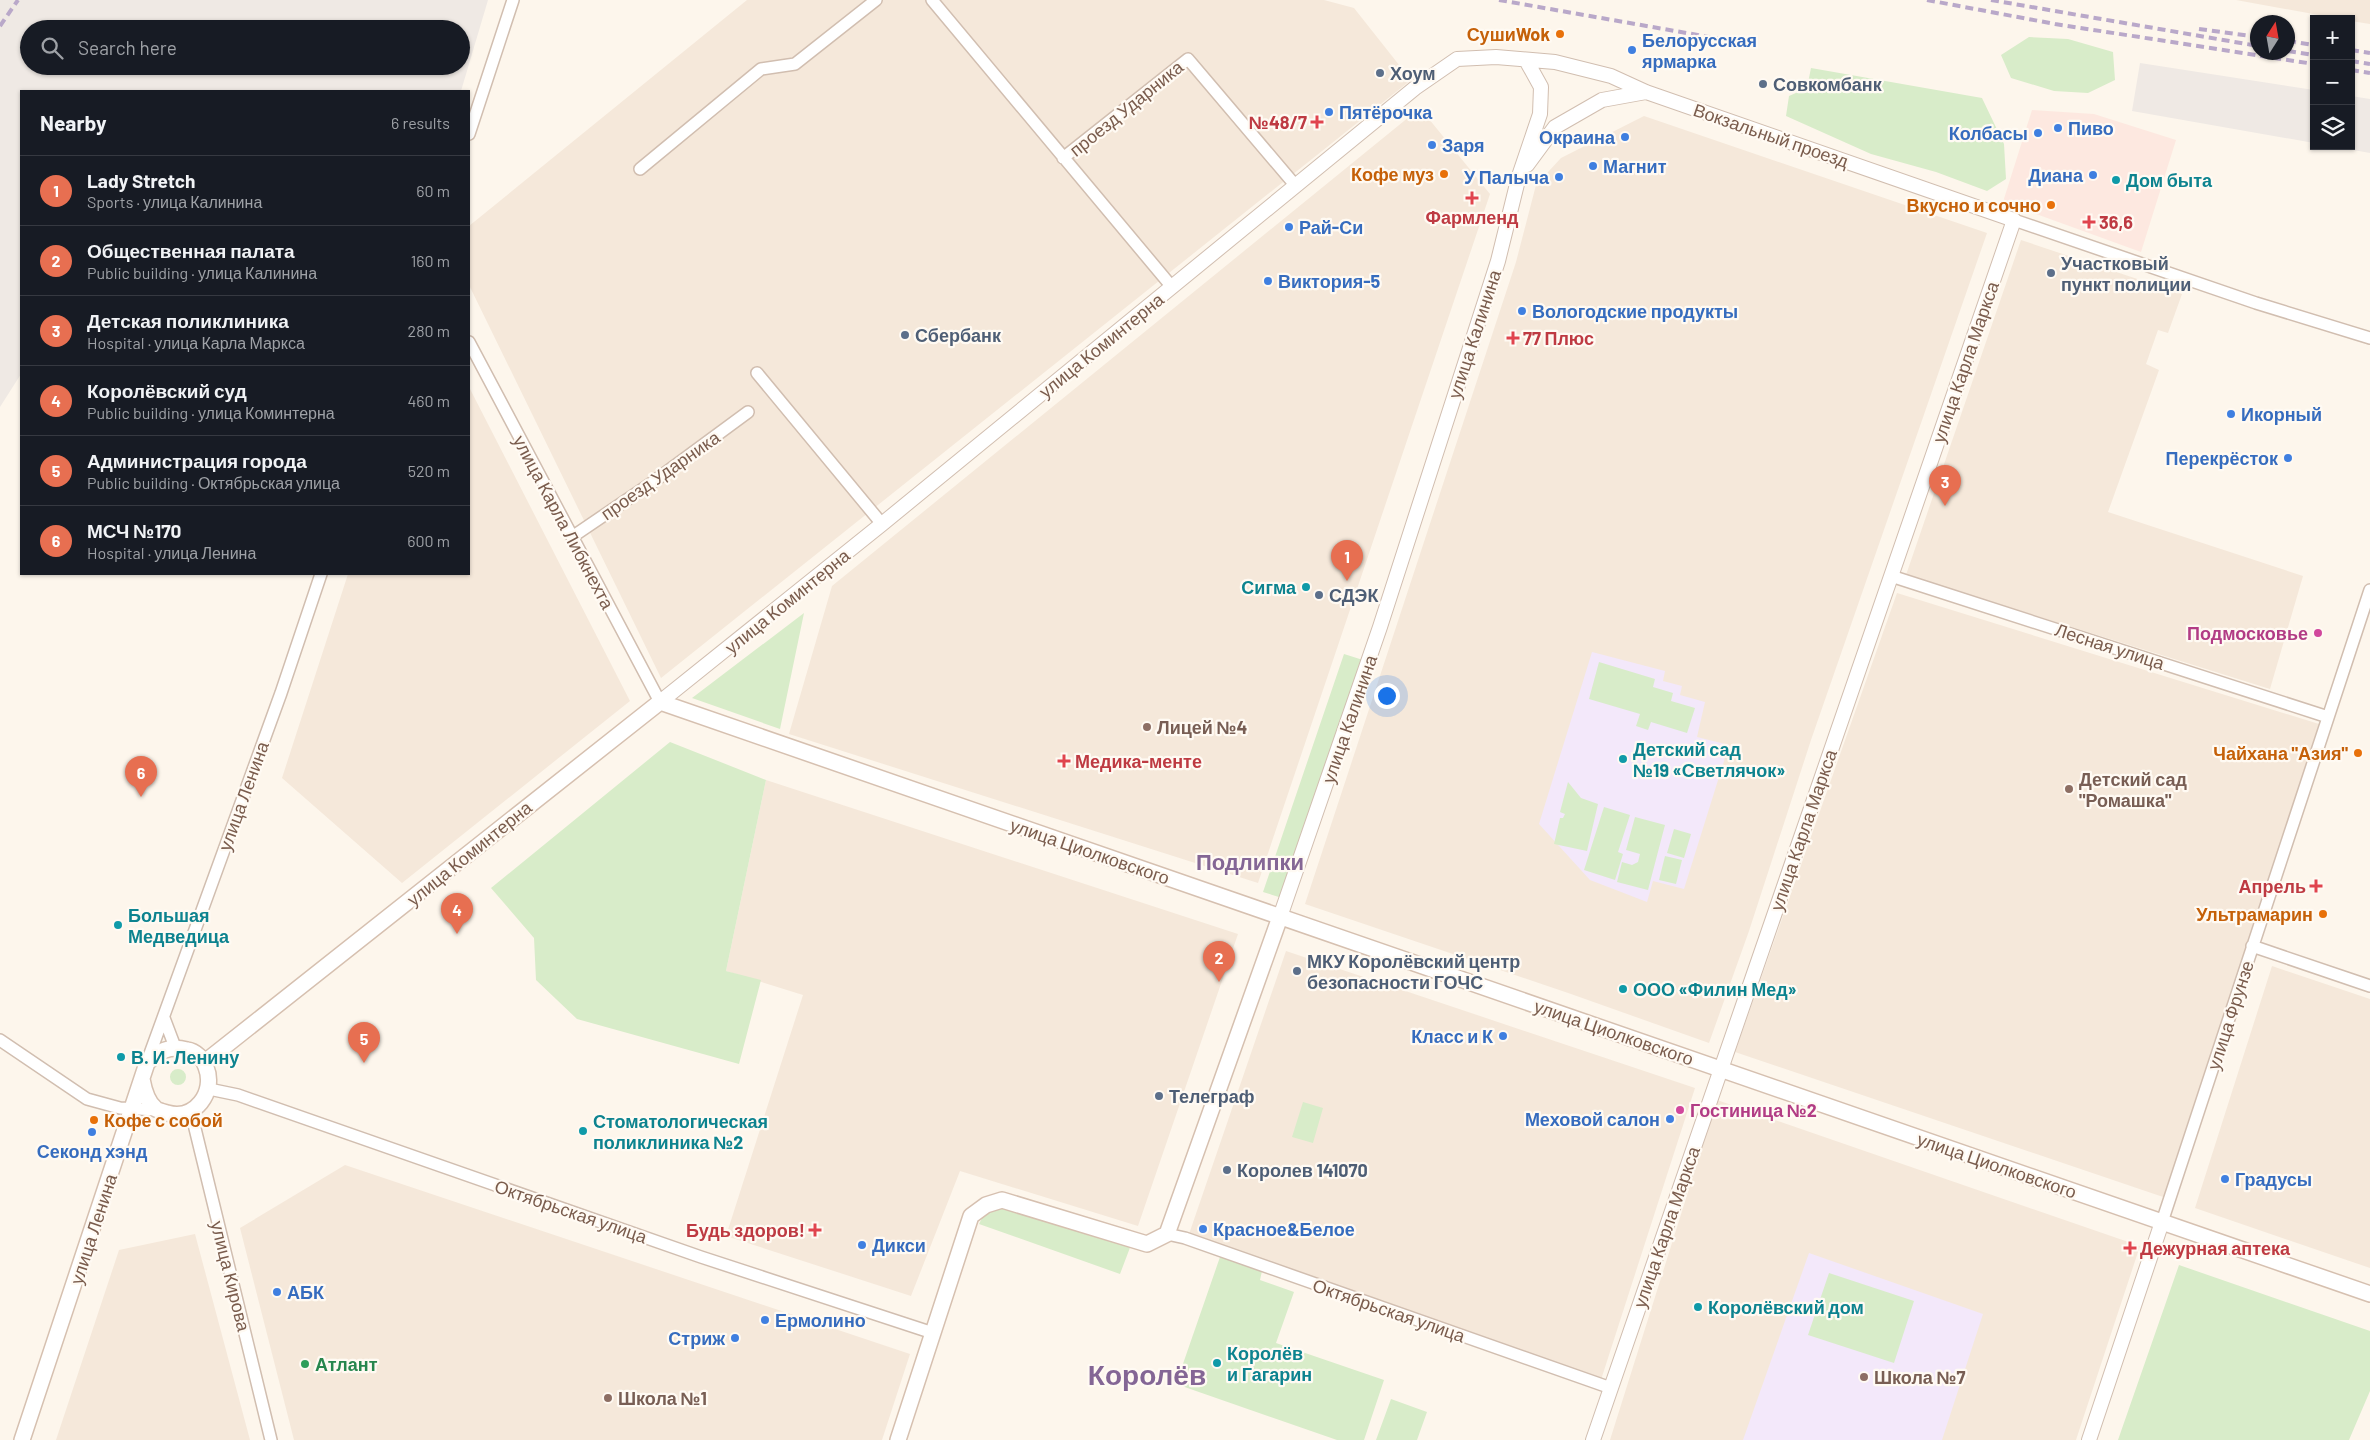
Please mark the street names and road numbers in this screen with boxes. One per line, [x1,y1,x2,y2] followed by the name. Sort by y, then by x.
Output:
[1065,55,1188,161] street label: проезд Ударника
[1691,98,1852,172] street label: Вокзальный проезд
[1443,266,1505,401] street label: улица Калинина
[1927,277,2003,446] street label: улица Карла Маркса
[1034,287,1169,402] street label: улица Коминтерна
[596,425,725,524] street label: проезд Ударника
[509,431,620,613] street label: улица Карла Либкнехта
[720,543,855,658] street label: улица Коминтерна
[2053,618,2168,674] street label: Лесная улица
[1317,651,1382,786] street label: улица Калинина
[213,737,273,854] street label: улица Ленина
[1765,745,1841,914] street label: улица Карла Маркса
[402,795,537,910] street label: улица Коминтерна
[1007,813,1173,889] street label: улица Циолковского
[2202,958,2258,1072] street label: улица Фрунзе
[1531,994,1697,1070] street label: улица Циолковского
[1914,1127,2080,1203] street label: улица Циолковского
[1628,1142,1704,1311] street label: улица Карла Маркса
[65,1170,122,1287] street label: улица Ленина
[492,1175,651,1248] street label: Октябрьская улица
[207,1219,256,1334] street label: улица Кирова
[1310,1274,1469,1347] street label: Октябрьская улица

